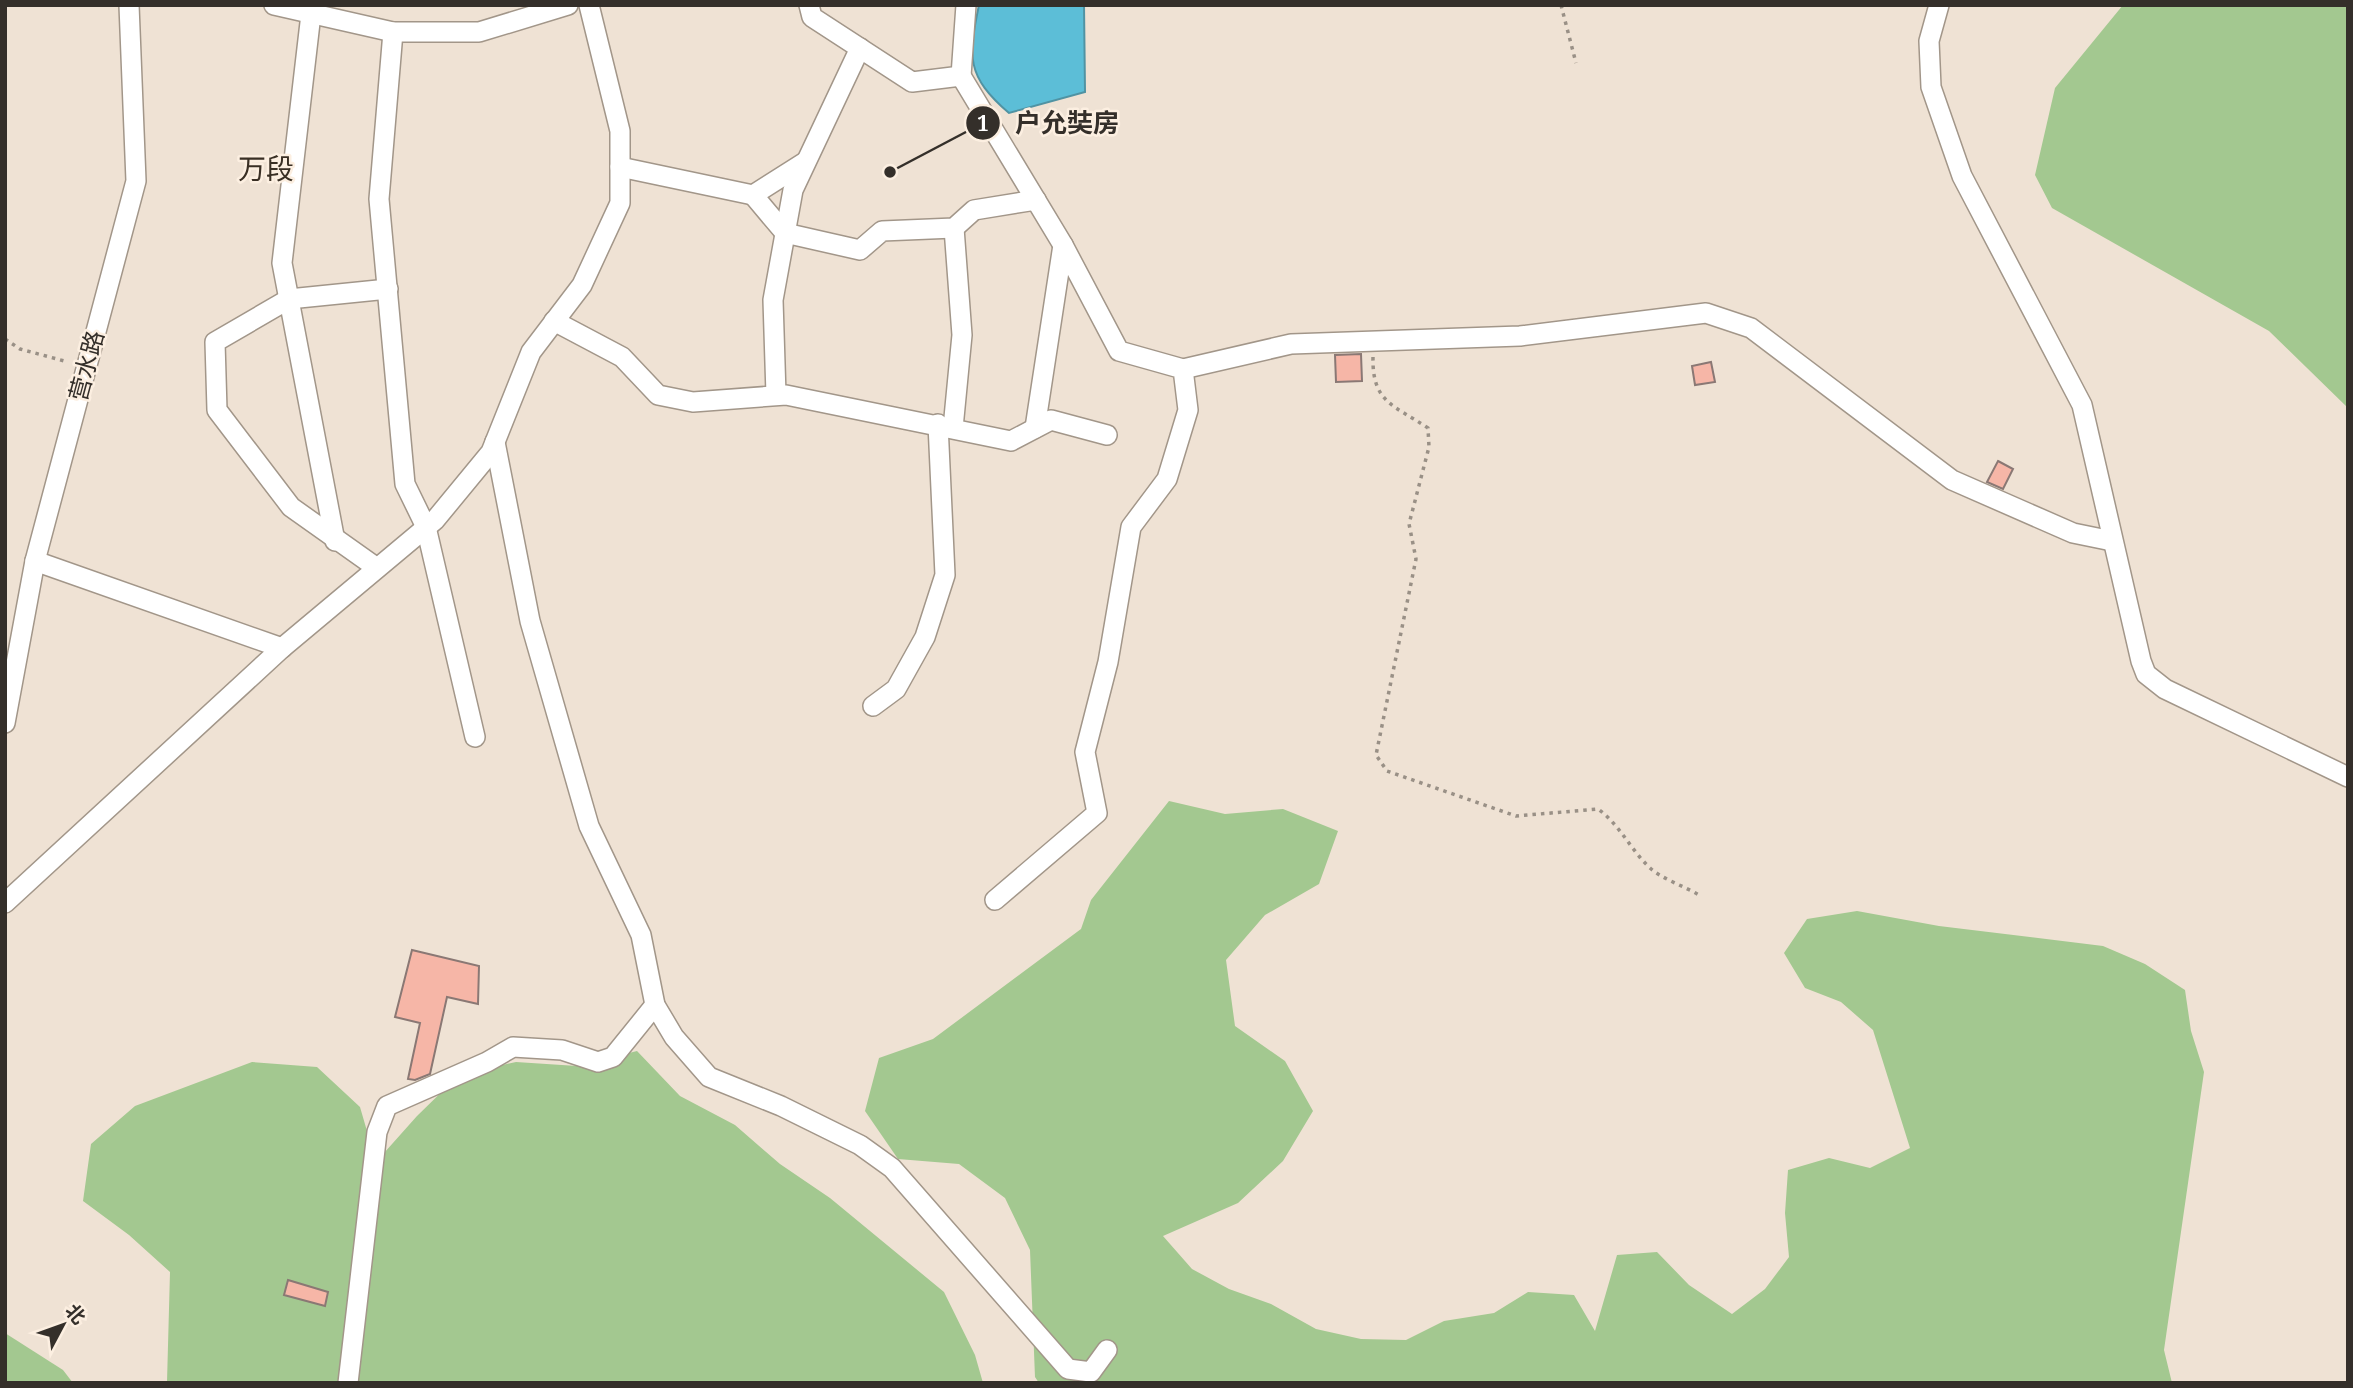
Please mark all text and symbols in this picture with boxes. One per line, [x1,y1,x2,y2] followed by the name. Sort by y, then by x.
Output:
[966,100,1133,147] callout: 户允奘房
[1015,104,1119,140] text: 户允奘房
[977,109,989,137] text: 1
[238,149,294,187] district label: 万段
[60,327,111,405] street label: 营水路
[28,1290,98,1360] north arrow
[60,1298,92,1330] text: 北

